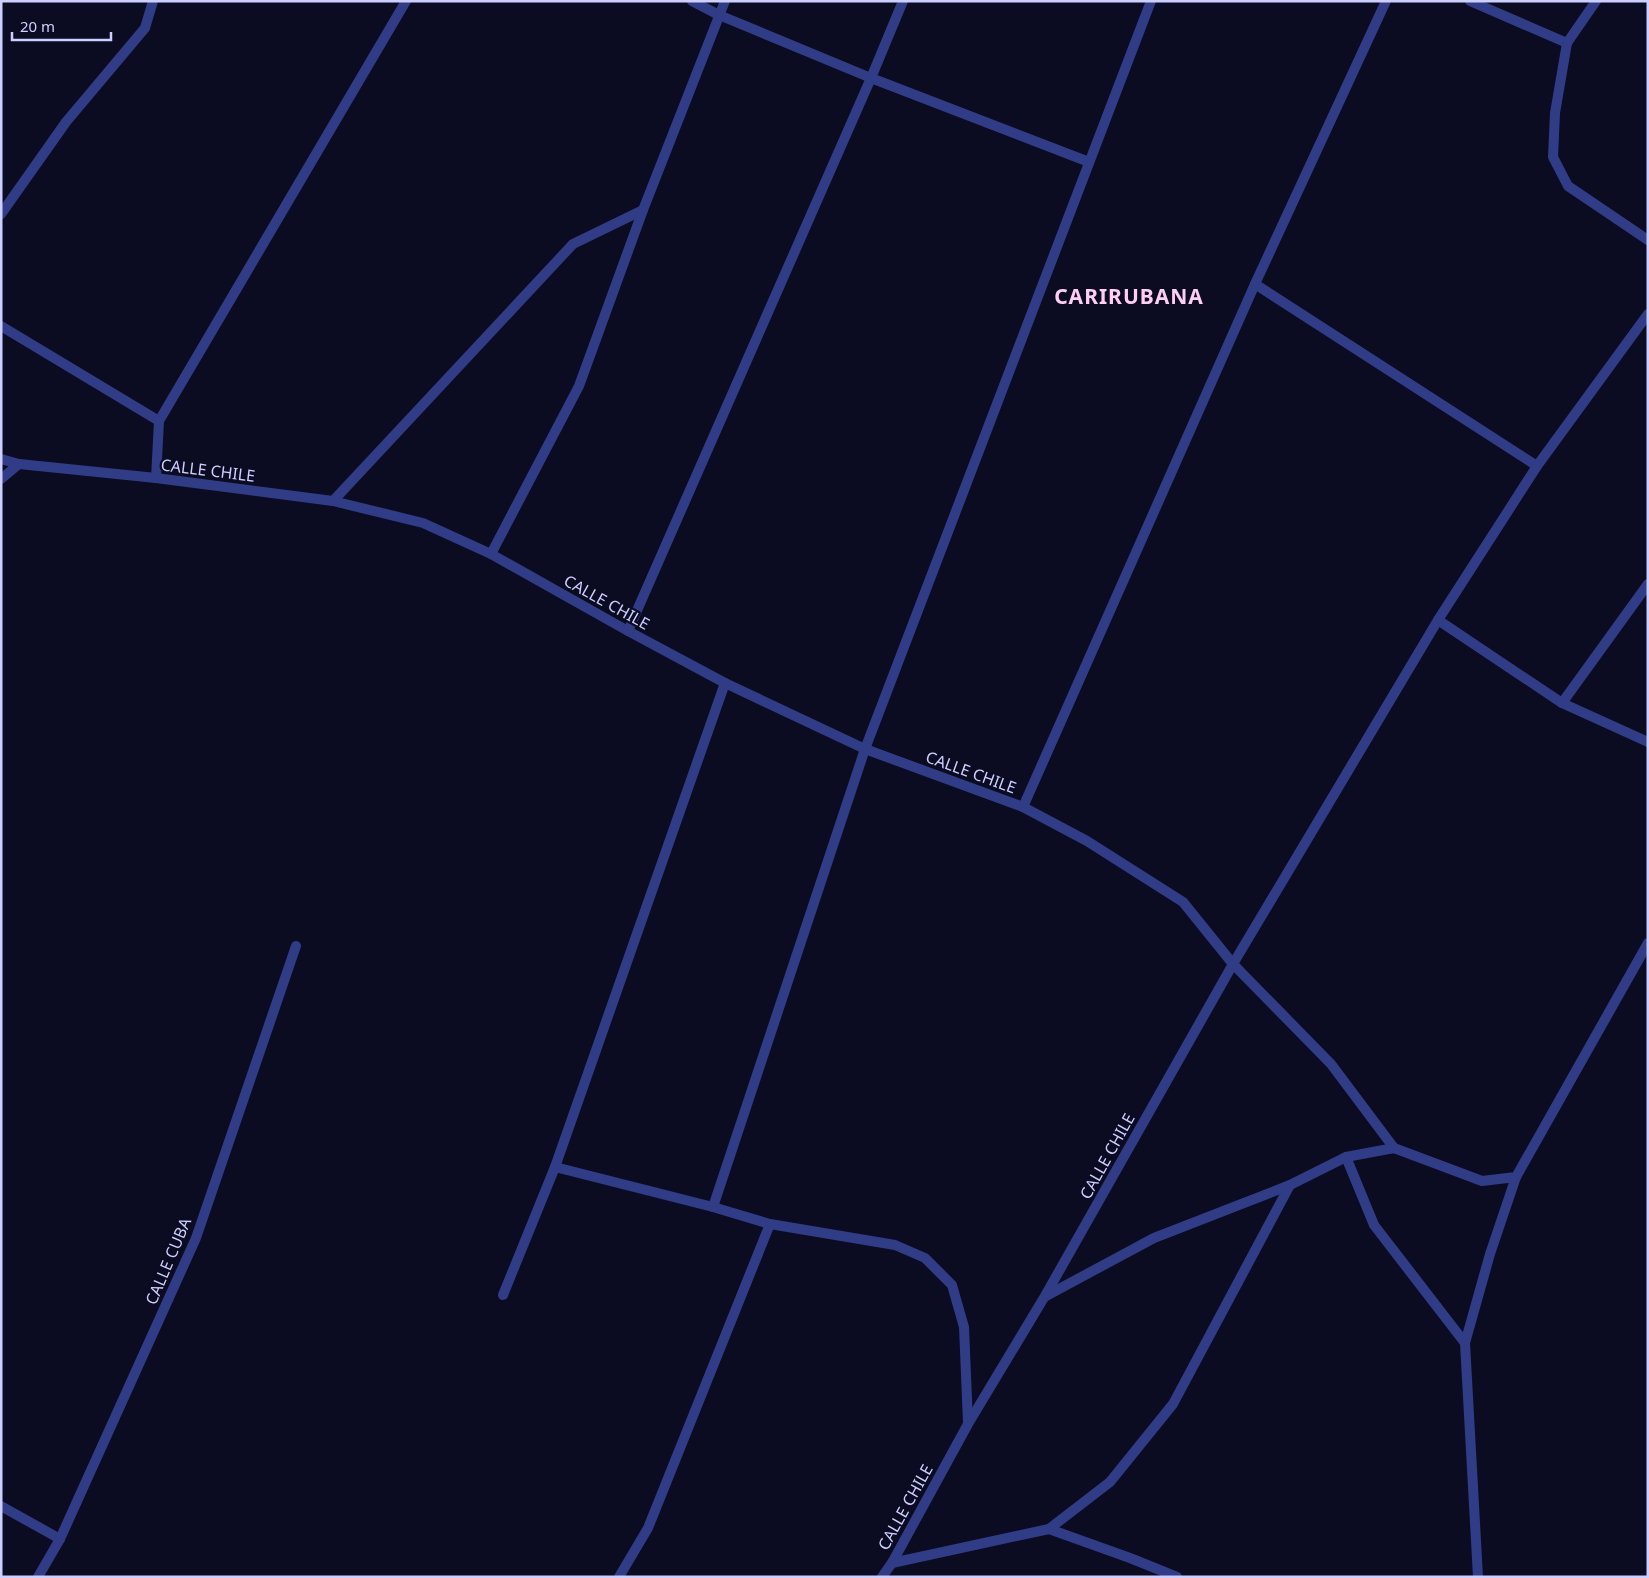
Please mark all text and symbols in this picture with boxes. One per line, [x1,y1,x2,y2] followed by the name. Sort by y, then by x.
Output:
[12,10,111,42] scale bar
[20,16,55,36] text: 20 m
[1054,282,1204,310] district label: CARIRUBANA
[160,453,256,487] street label: CALLE CHILE
[560,569,654,635] street label: CALLE CHILE
[923,745,1019,799] street label: CALLE CHILE
[1074,1109,1140,1203] street label: CALLE CHILE
[140,1213,197,1308] street label: CALLE CUBA
[872,1460,938,1554] street label: CALLE CHILE

